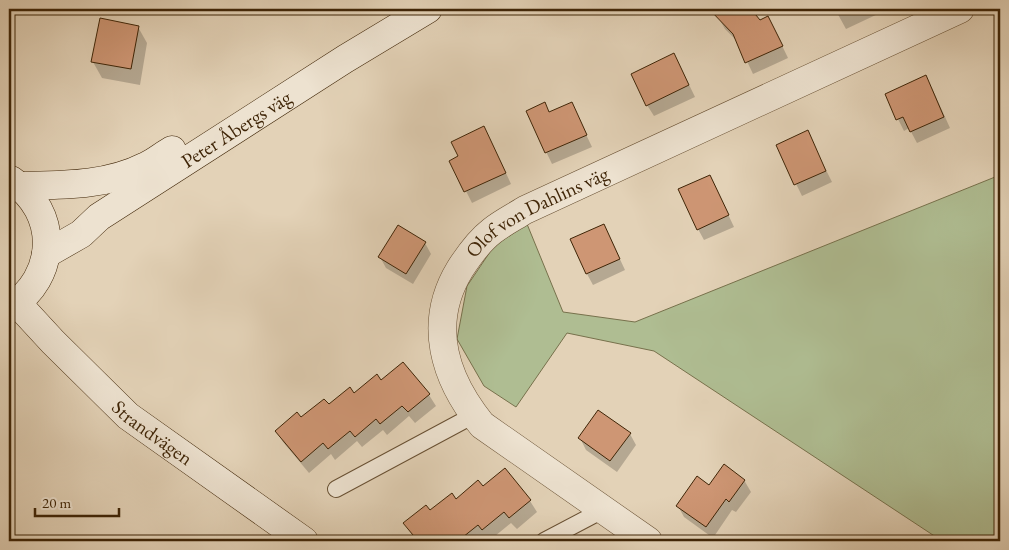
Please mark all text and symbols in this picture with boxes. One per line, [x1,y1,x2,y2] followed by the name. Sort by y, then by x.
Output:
[176,84,296,174] street label: Peter Åbergs väg
[459,160,613,263] street label: Olof von Dahlins väg
[106,394,199,471] street label: Strandvägen
[35,485,119,517] scale bar
[42,493,71,512] text: 20 m

